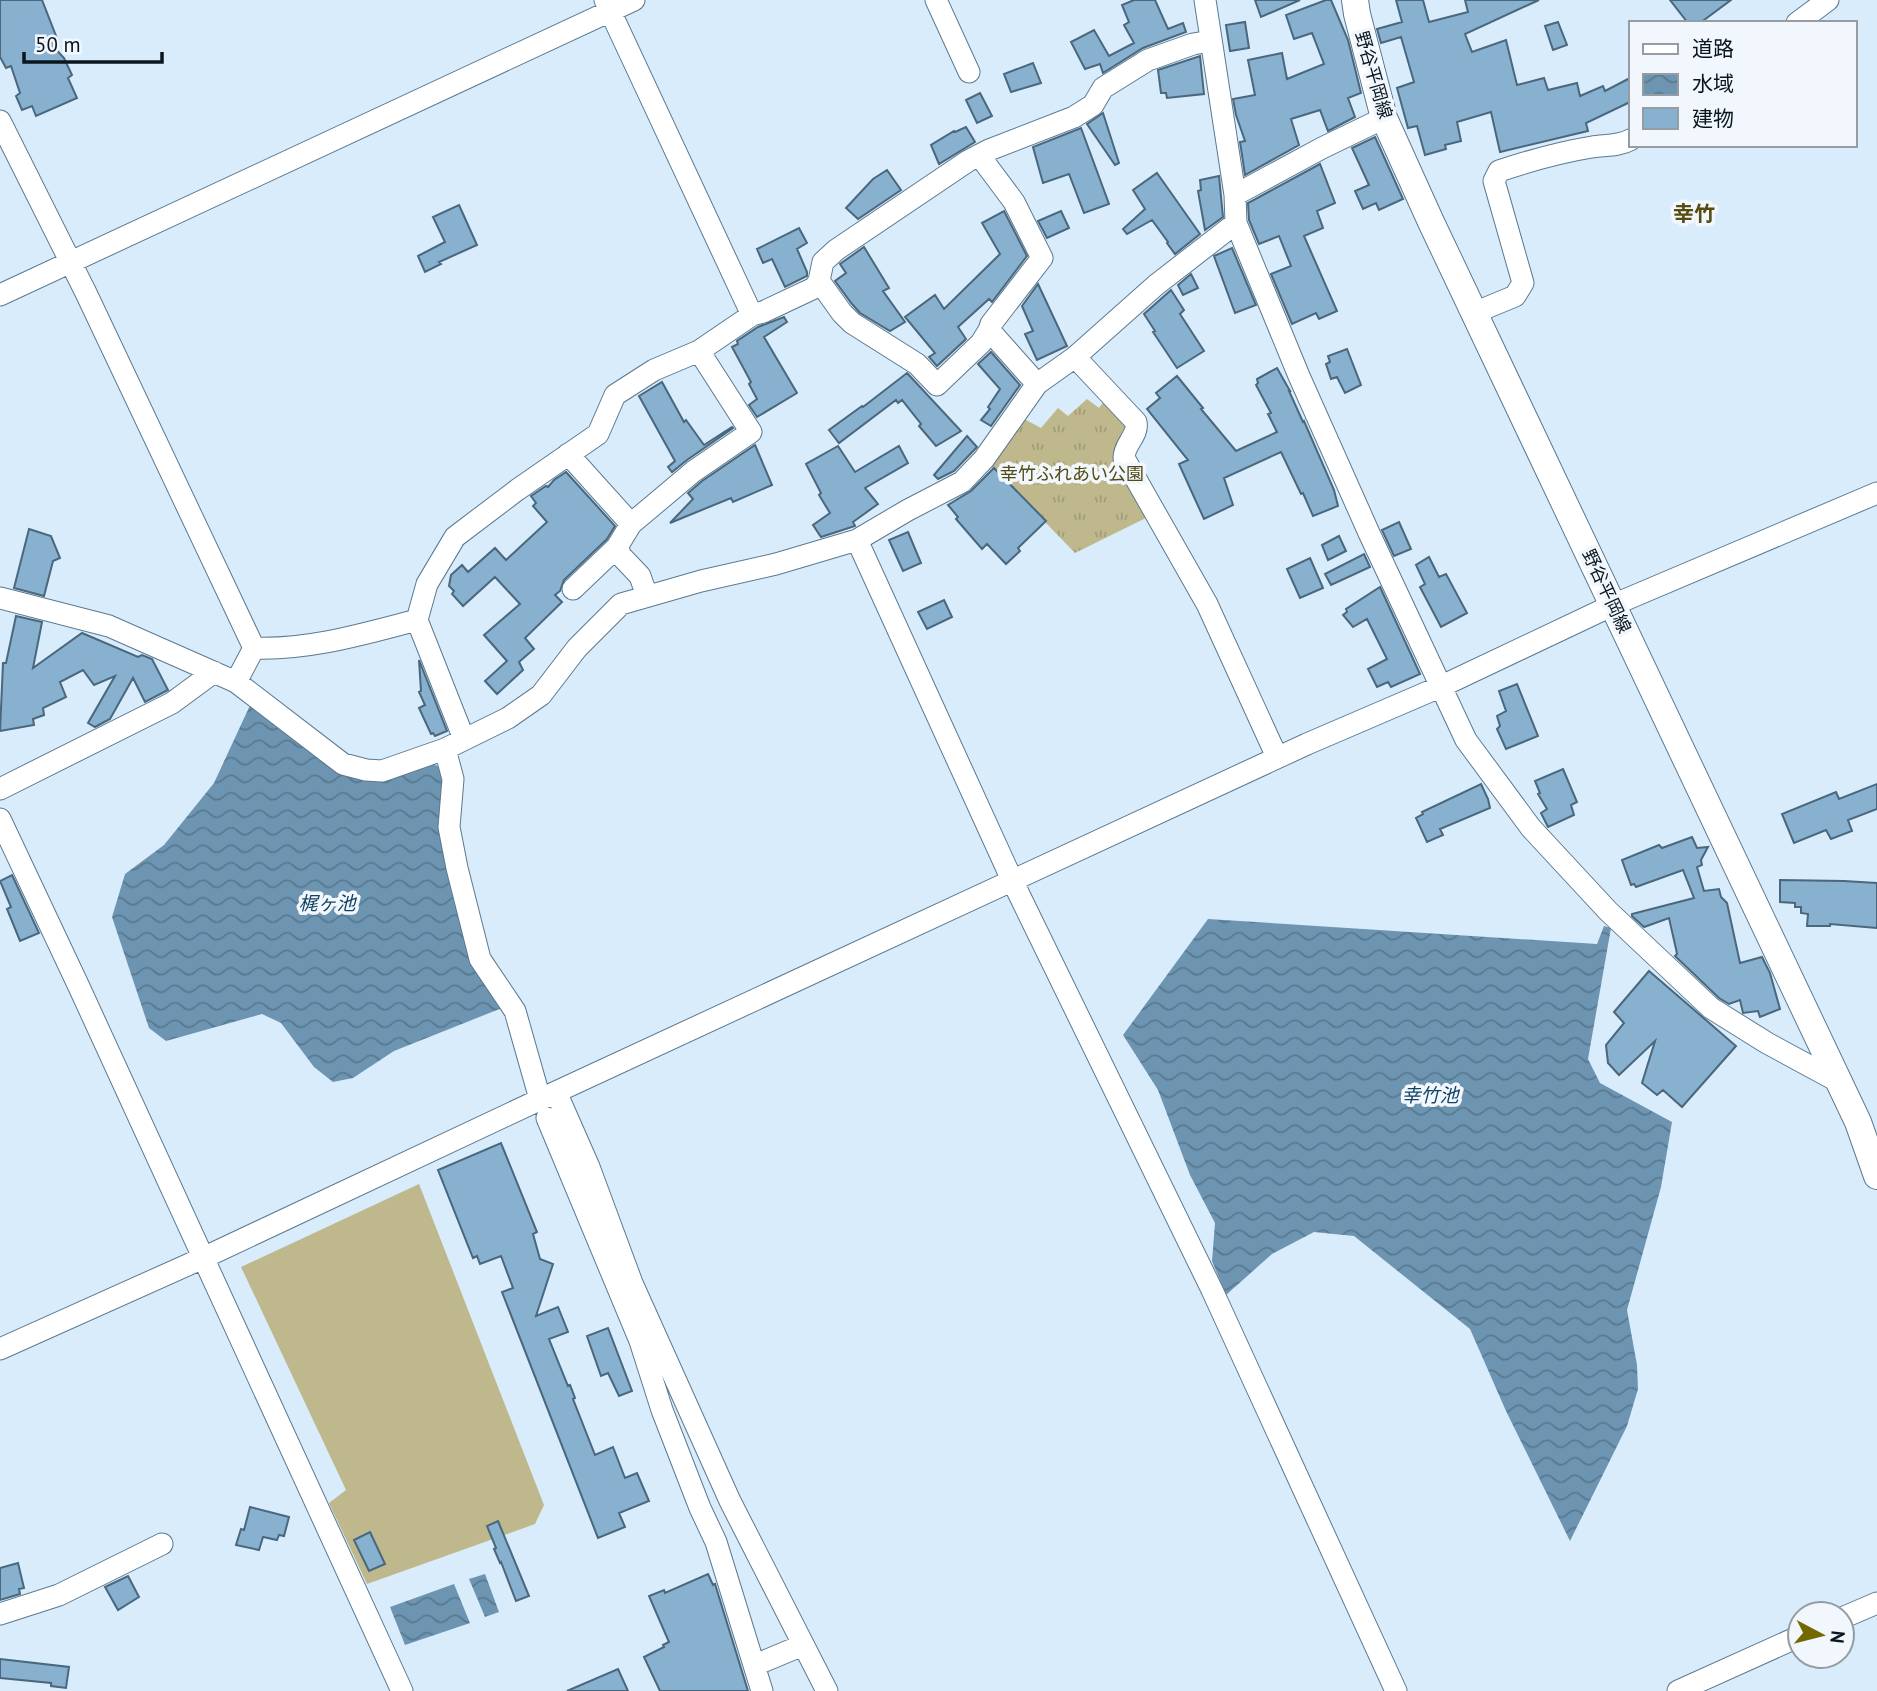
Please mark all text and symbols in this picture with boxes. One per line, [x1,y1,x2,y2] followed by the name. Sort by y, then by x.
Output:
[24,21,163,65] scale bar
[1629,21,1856,147] legend
[1351,29,1397,121] street label: 野谷平岡線
[35,31,81,58] text: 50 m
[1692,35,1734,62] text: 道路
[1692,70,1734,97] text: 水域
[1692,105,1734,132] text: 建物
[1673,200,1715,227] district label: 幸竹
[1000,462,1144,485] park label: 幸竹ふれあい公園
[1578,545,1636,637] street label: 野谷平岡線
[298,891,357,915] water label: 梶ヶ池
[1401,1083,1460,1107] water label: 幸竹池
[1786,1600,1856,1670] north arrow
[1825,1629,1851,1645] text: N

